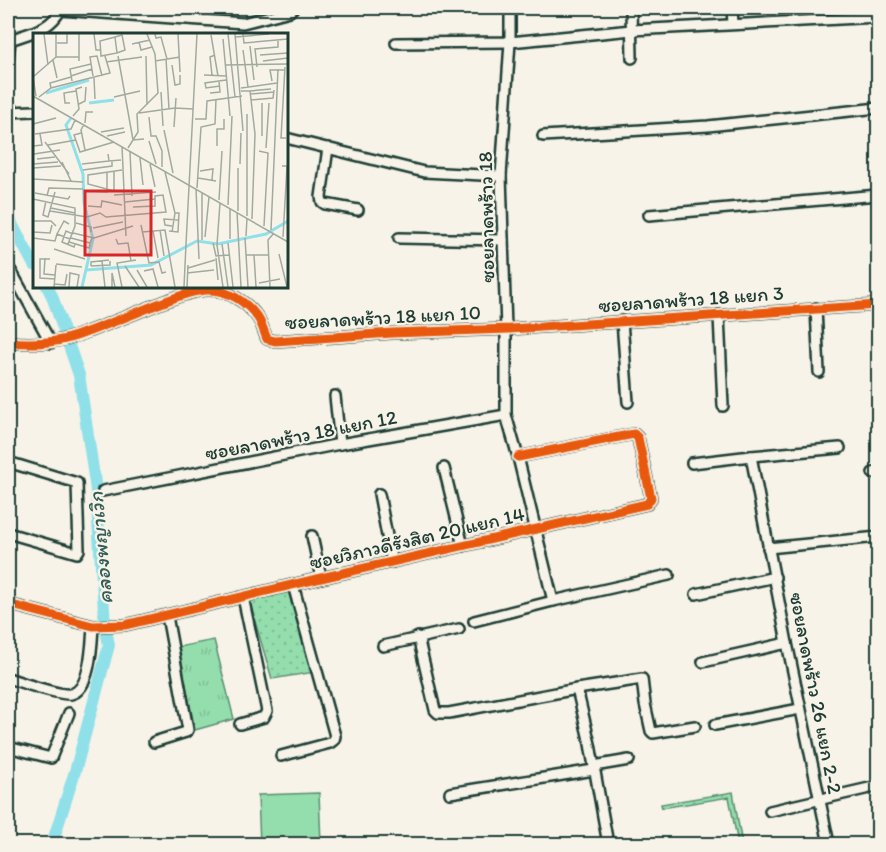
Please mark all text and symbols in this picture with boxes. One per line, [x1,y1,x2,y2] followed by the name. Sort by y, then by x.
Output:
[33,33,288,288] inset map
[473,151,499,283] street label: ซอยลาดพร้าว 18
[598,281,785,317] street label: ซอยลาดพร้าว 18 แยก 3
[284,300,482,334] street label: ซอยลาดพร้าว 18 แยก 10
[203,405,399,465] street label: ซอยลาดพร้าว 18 แยก 12
[83,491,117,605] water label: คลองพญาเวิก
[307,502,527,574] street label: ซอยวิภาวดีรังสิต 20 แยก 14
[785,590,847,796] street label: ซอยลาดพร้าว 26 แยก 2-2

